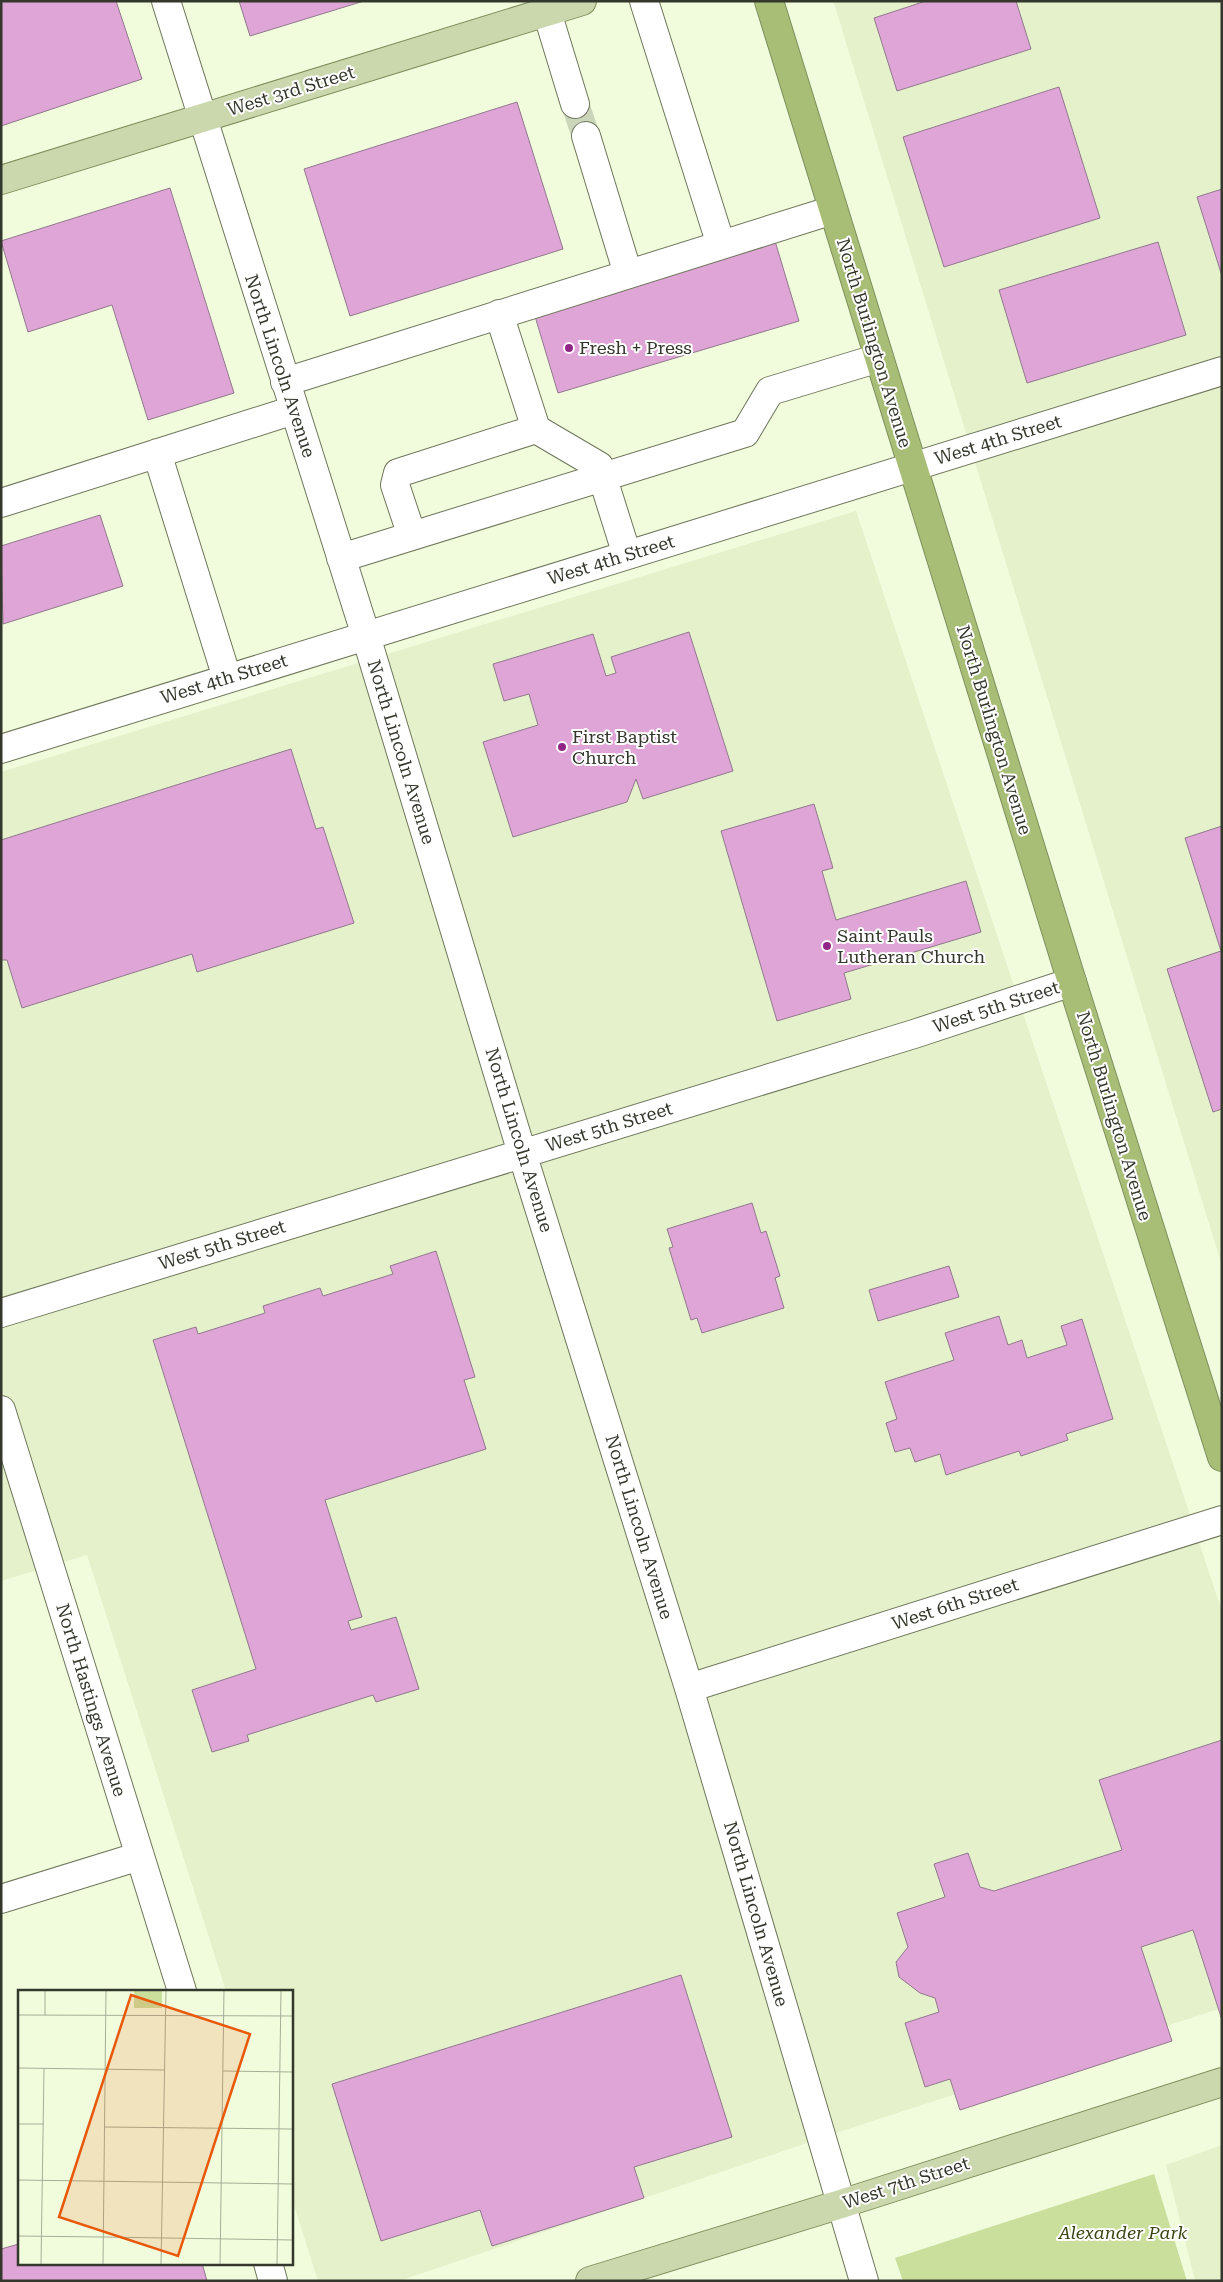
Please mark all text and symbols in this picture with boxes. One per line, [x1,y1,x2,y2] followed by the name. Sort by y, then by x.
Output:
[225,61,357,120] street label: West 3rd Street
[833,236,916,450] street label: North Burlington Avenue
[241,271,320,460] street label: North Lincoln Avenue
[579,337,692,358] place label: Fresh + Press
[563,342,575,354] marker: Fresh + Press
[932,410,1064,469] street label: West 4th Street
[545,530,677,589] street label: West 4th Street
[953,623,1036,837] street label: North Burlington Avenue
[158,649,290,708] street label: West 4th Street
[363,657,440,847] street label: North Lincoln Avenue
[572,726,677,768] place label: First Baptist Church
[556,741,568,753] marker: First Baptist Church
[837,925,986,967] place label: Saint Pauls Lutheran Church
[821,940,833,952] marker: Saint Pauls Lutheran Church
[930,976,1062,1037] street label: West 5th Street
[1073,1009,1156,1223] street label: North Burlington Avenue
[481,1045,558,1235] street label: North Lincoln Avenue
[543,1097,675,1156] street label: West 5th Street
[156,1215,288,1274] street label: West 5th Street
[601,1432,678,1622] street label: North Lincoln Avenue
[889,1573,1021,1634] street label: West 6th Street
[52,1601,131,1799] street label: North Hastings Avenue
[720,1819,793,2009] street label: North Lincoln Avenue
[18,1990,292,2264] inset map
[840,2152,972,2213] street label: West 7th Street
[1058,2222,1188,2243] park label: Alexander Park

